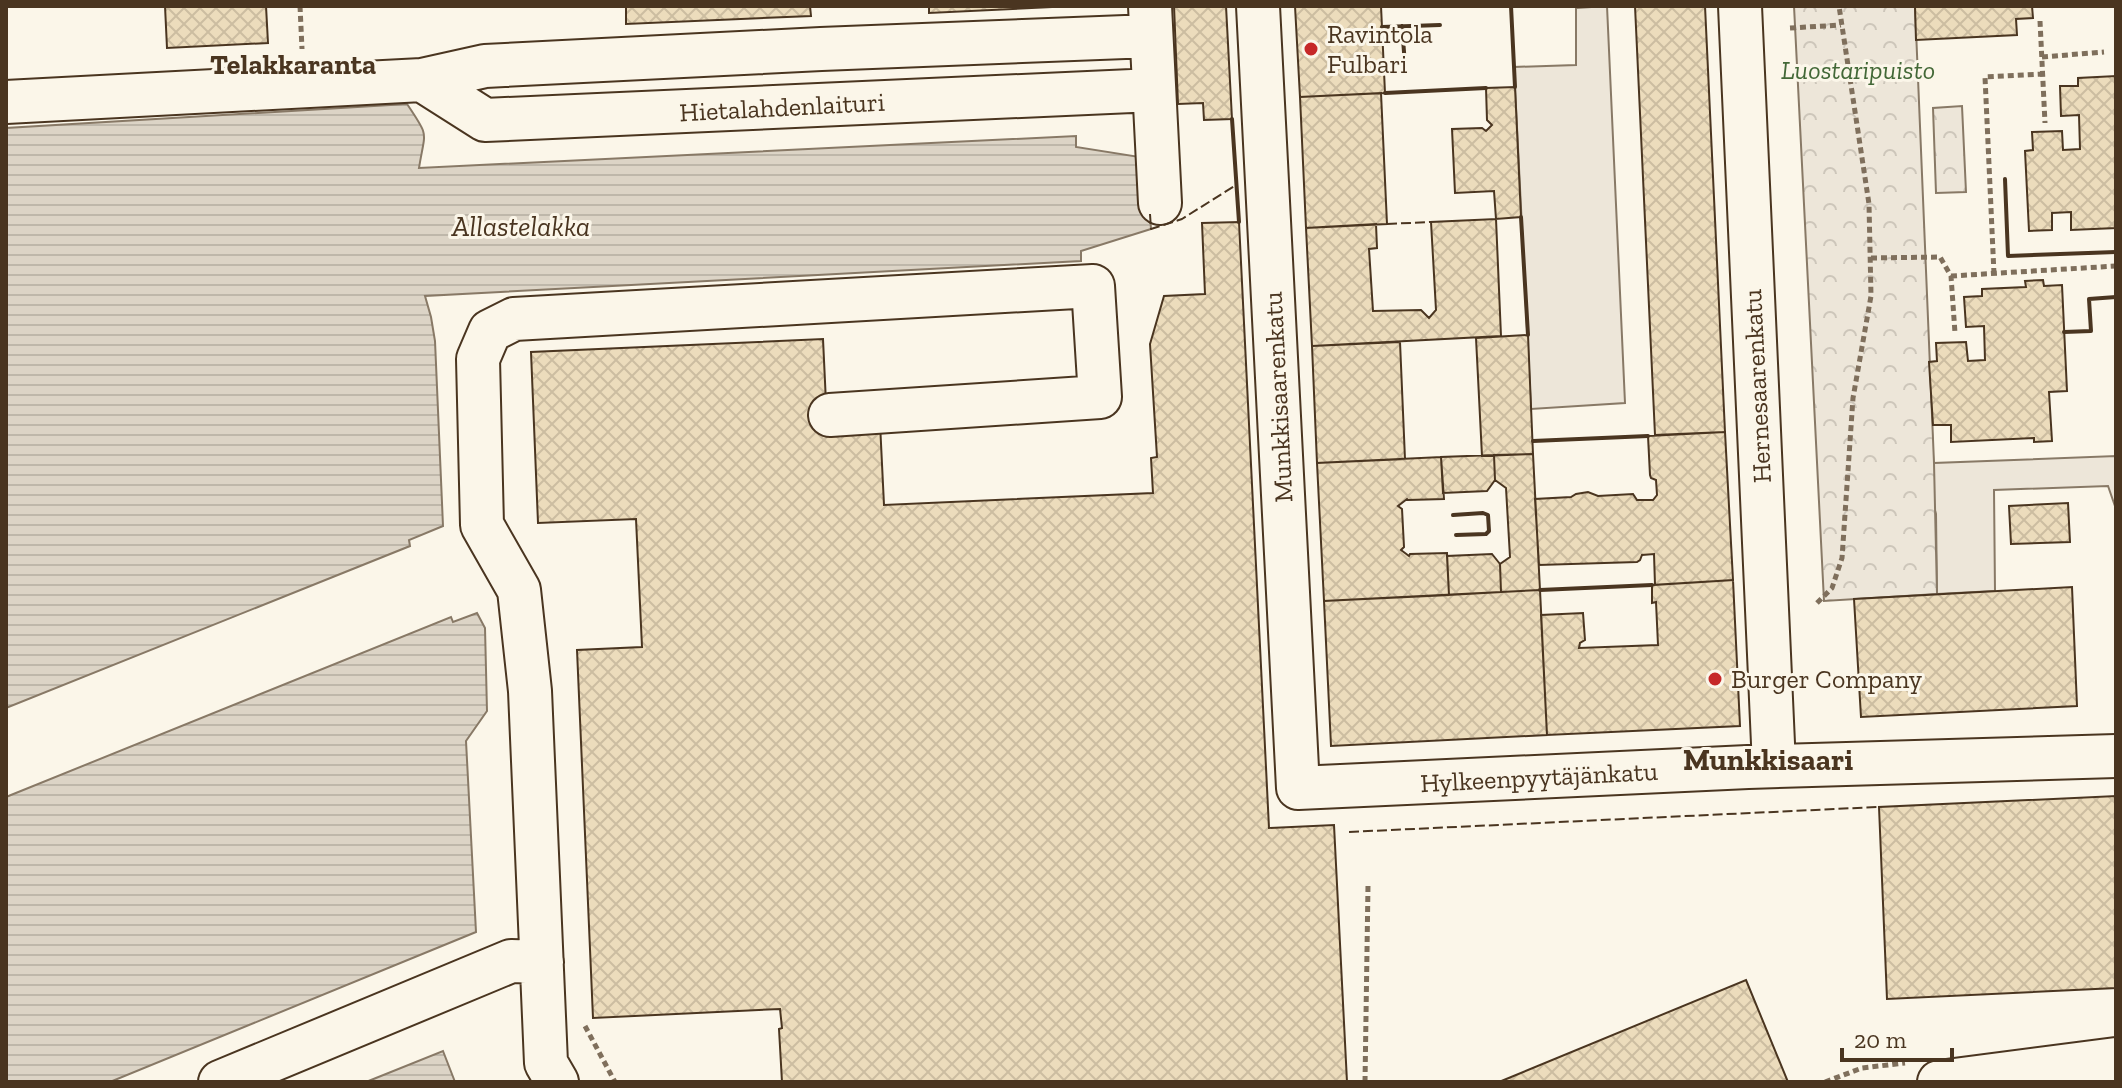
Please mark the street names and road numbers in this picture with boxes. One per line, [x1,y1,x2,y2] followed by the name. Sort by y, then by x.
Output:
[678,86,886,128] street label: Hietalahdenlaituri
[1736,288,1778,484] street label: Hernesaarenkatu
[1256,290,1300,503] street label: Munkkisaarenkatu
[1419,755,1659,799] street label: Hylkeenpyytäjänkatu

